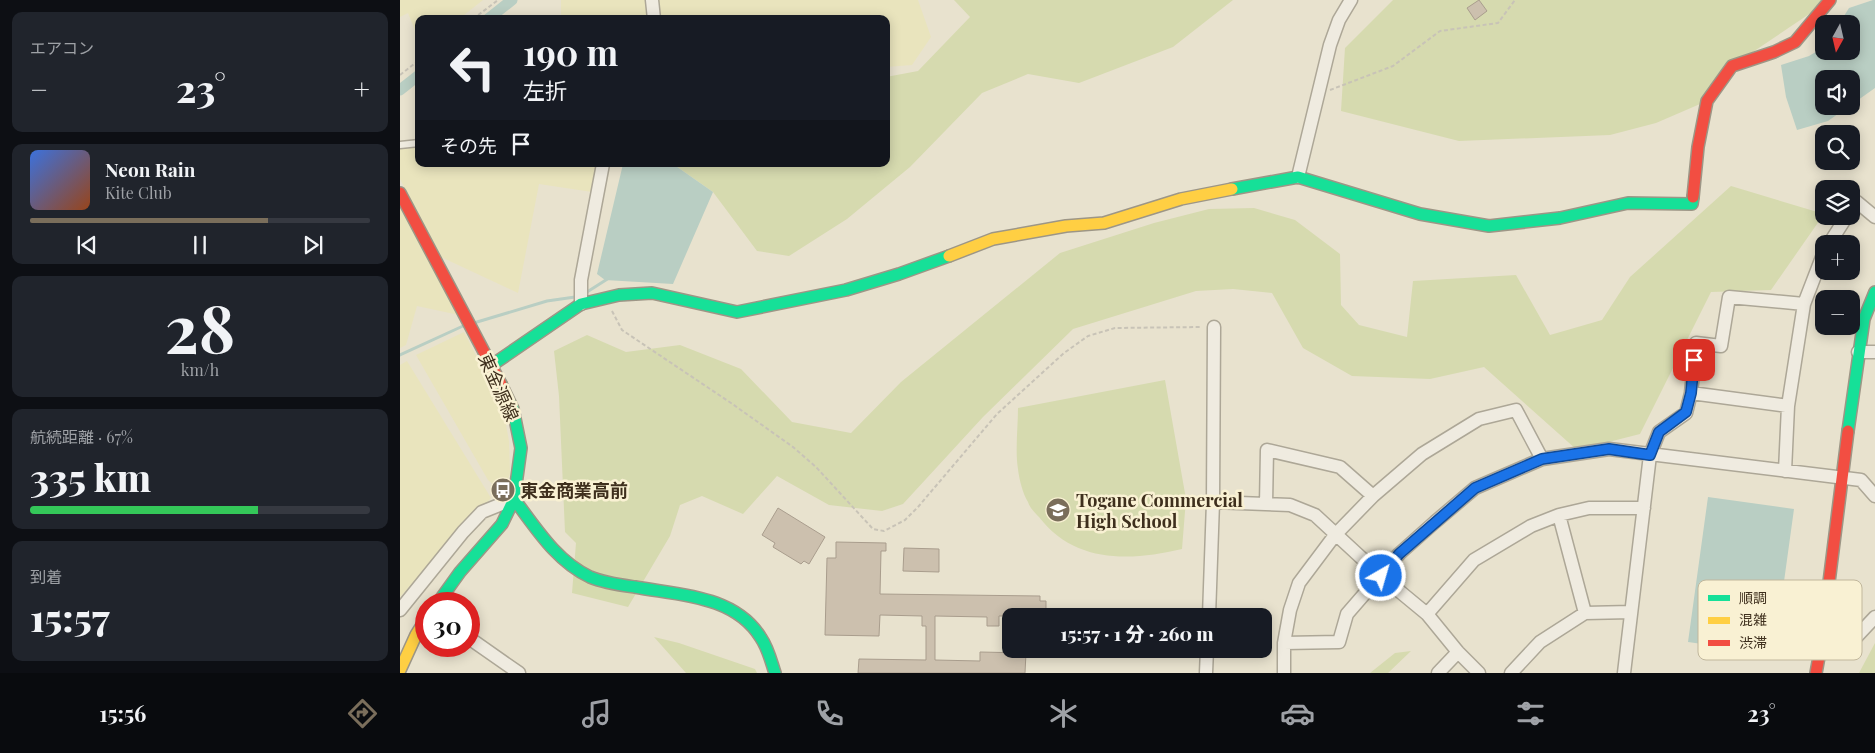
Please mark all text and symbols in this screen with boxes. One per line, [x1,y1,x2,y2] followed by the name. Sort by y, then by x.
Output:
[1815,15,1860,60] north arrow
[1815,15,1860,335] map controls
[523,28,618,75] text: 190 m
[440,35,505,100] icon: left
[30,37,94,58] text: エアコン
[176,62,226,113] text: 23°
[30,70,48,107] text: −
[354,70,370,107] text: +
[1815,70,1860,115] button: sound
[523,75,567,105] text: 左折
[1815,125,1860,170] button: search
[507,130,535,158] icon: arrive
[440,132,497,158] text: その先
[105,156,195,182] text: Neon Rain
[1815,180,1860,225] button: layers
[105,182,172,203] text: Kite Club
[73,231,101,259] icon: previous
[186,231,214,259] icon: pause
[299,231,327,259] icon: next
[1815,235,1860,280] button: +
[165,283,235,369] text: 28
[1815,290,1860,335] button: −
[1673,339,1715,381] pin
[1680,346,1708,374] icon: arrive
[473,349,525,425] street label: 東金源線
[181,359,219,380] text: km/h
[30,426,133,447] text: 航続距離 · 67%
[30,451,151,502] text: 335 km
[490,477,516,503] bus stop icon: 東金商業高前
[520,478,628,502] place label: 東金商業高前
[1076,488,1243,533] place label: Togane Commercial High School
[1045,497,1071,523] school or university icon: Togane Commercial High School
[1354,549,1406,601] position arrow
[30,566,62,587] text: 到着
[1698,580,1862,660] legend
[1739,588,1767,607] text: 順調
[30,591,110,642] text: 15:57
[415,592,480,657] speed limit sign: 30
[1739,610,1767,629] text: 混雑
[1060,620,1214,646] text: 15:57 · 1 分 · 260 m
[1739,633,1767,652] text: 渋滞
[345,696,380,731] icon: directions
[579,696,614,731] icon: music
[812,696,847,731] icon: phone
[1046,696,1081,731] icon: climate
[1280,696,1315,731] icon: car
[1513,696,1548,731] icon: filters
[99,698,146,728] text: 15:56
[1747,698,1776,728] text: 23°

